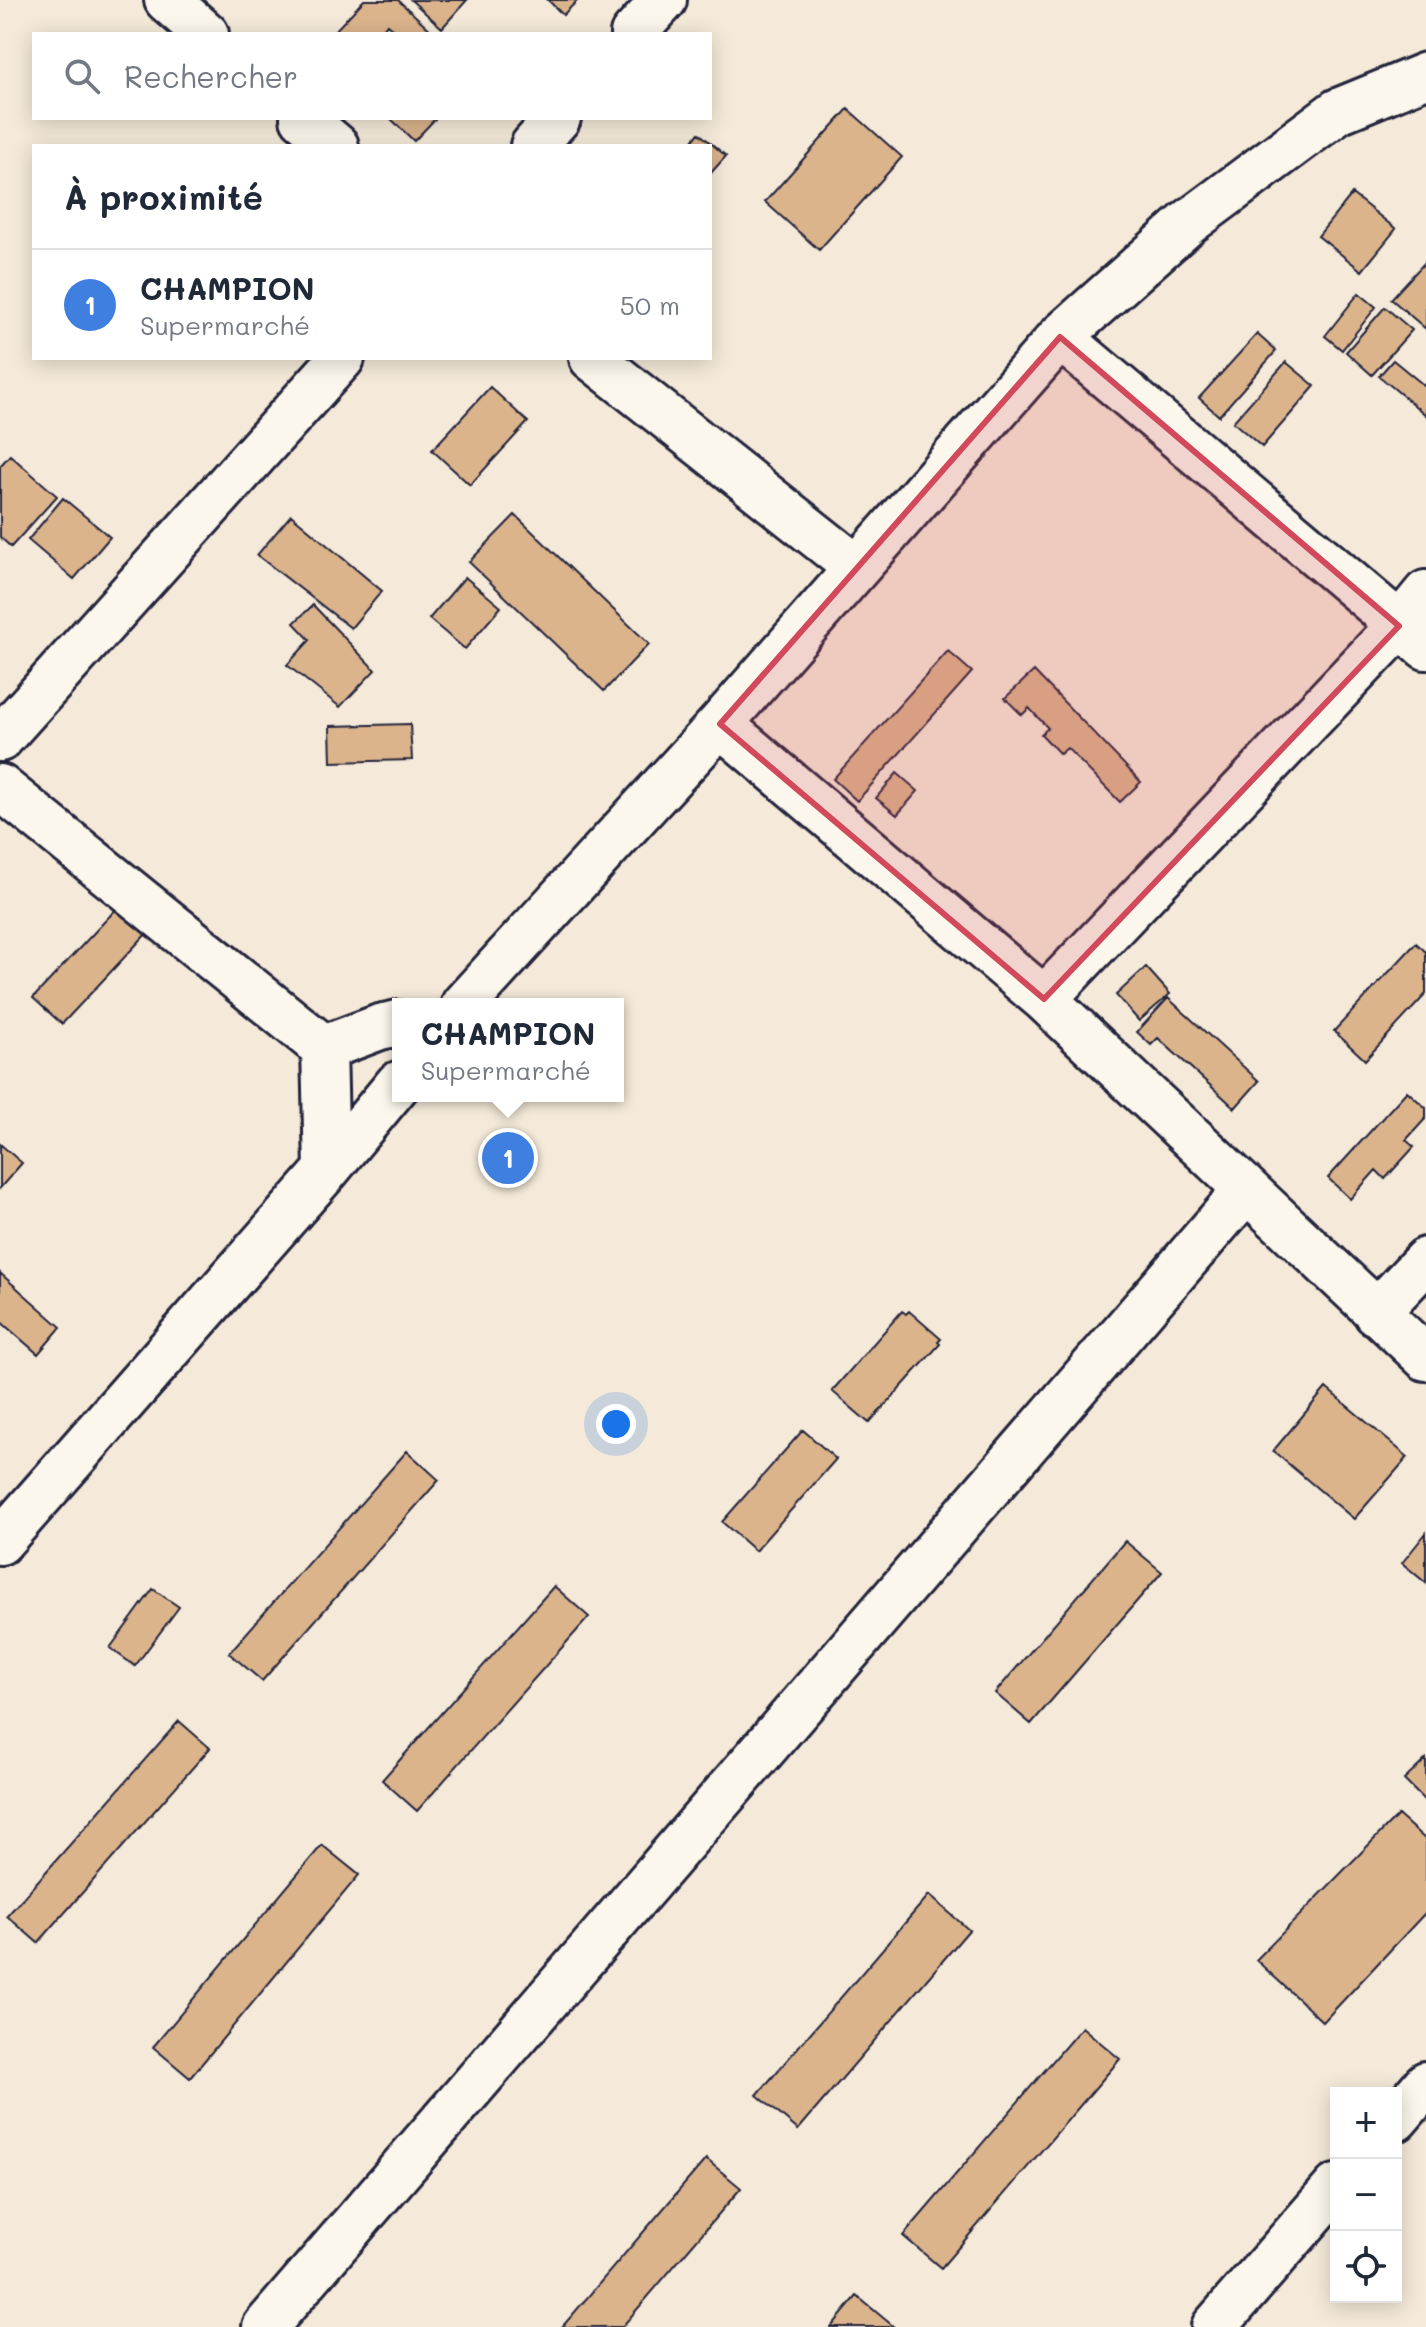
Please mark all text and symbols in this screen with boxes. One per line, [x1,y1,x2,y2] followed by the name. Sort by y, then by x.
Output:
[32,32,712,120] search box
[60,54,104,98] icon: search
[124,56,298,96] text: Rechercher
[64,174,263,219] text: À proximité
[140,268,315,308] text: CHAMPION
[84,288,96,322] text: 1
[620,288,680,322] text: 50 m
[140,308,310,342] text: Supermarché
[392,998,624,1102] popup
[421,1013,595,1053] text: CHAMPION
[421,1053,591,1087] text: Supermarché
[482,1128,534,1188] pin: 1
[596,1404,636,1444] your location
[1330,2087,1402,2303] map controls
[1330,2087,1402,2159] button: +
[1330,2159,1402,2231] button: −
[1330,2231,1402,2303] button: locate

